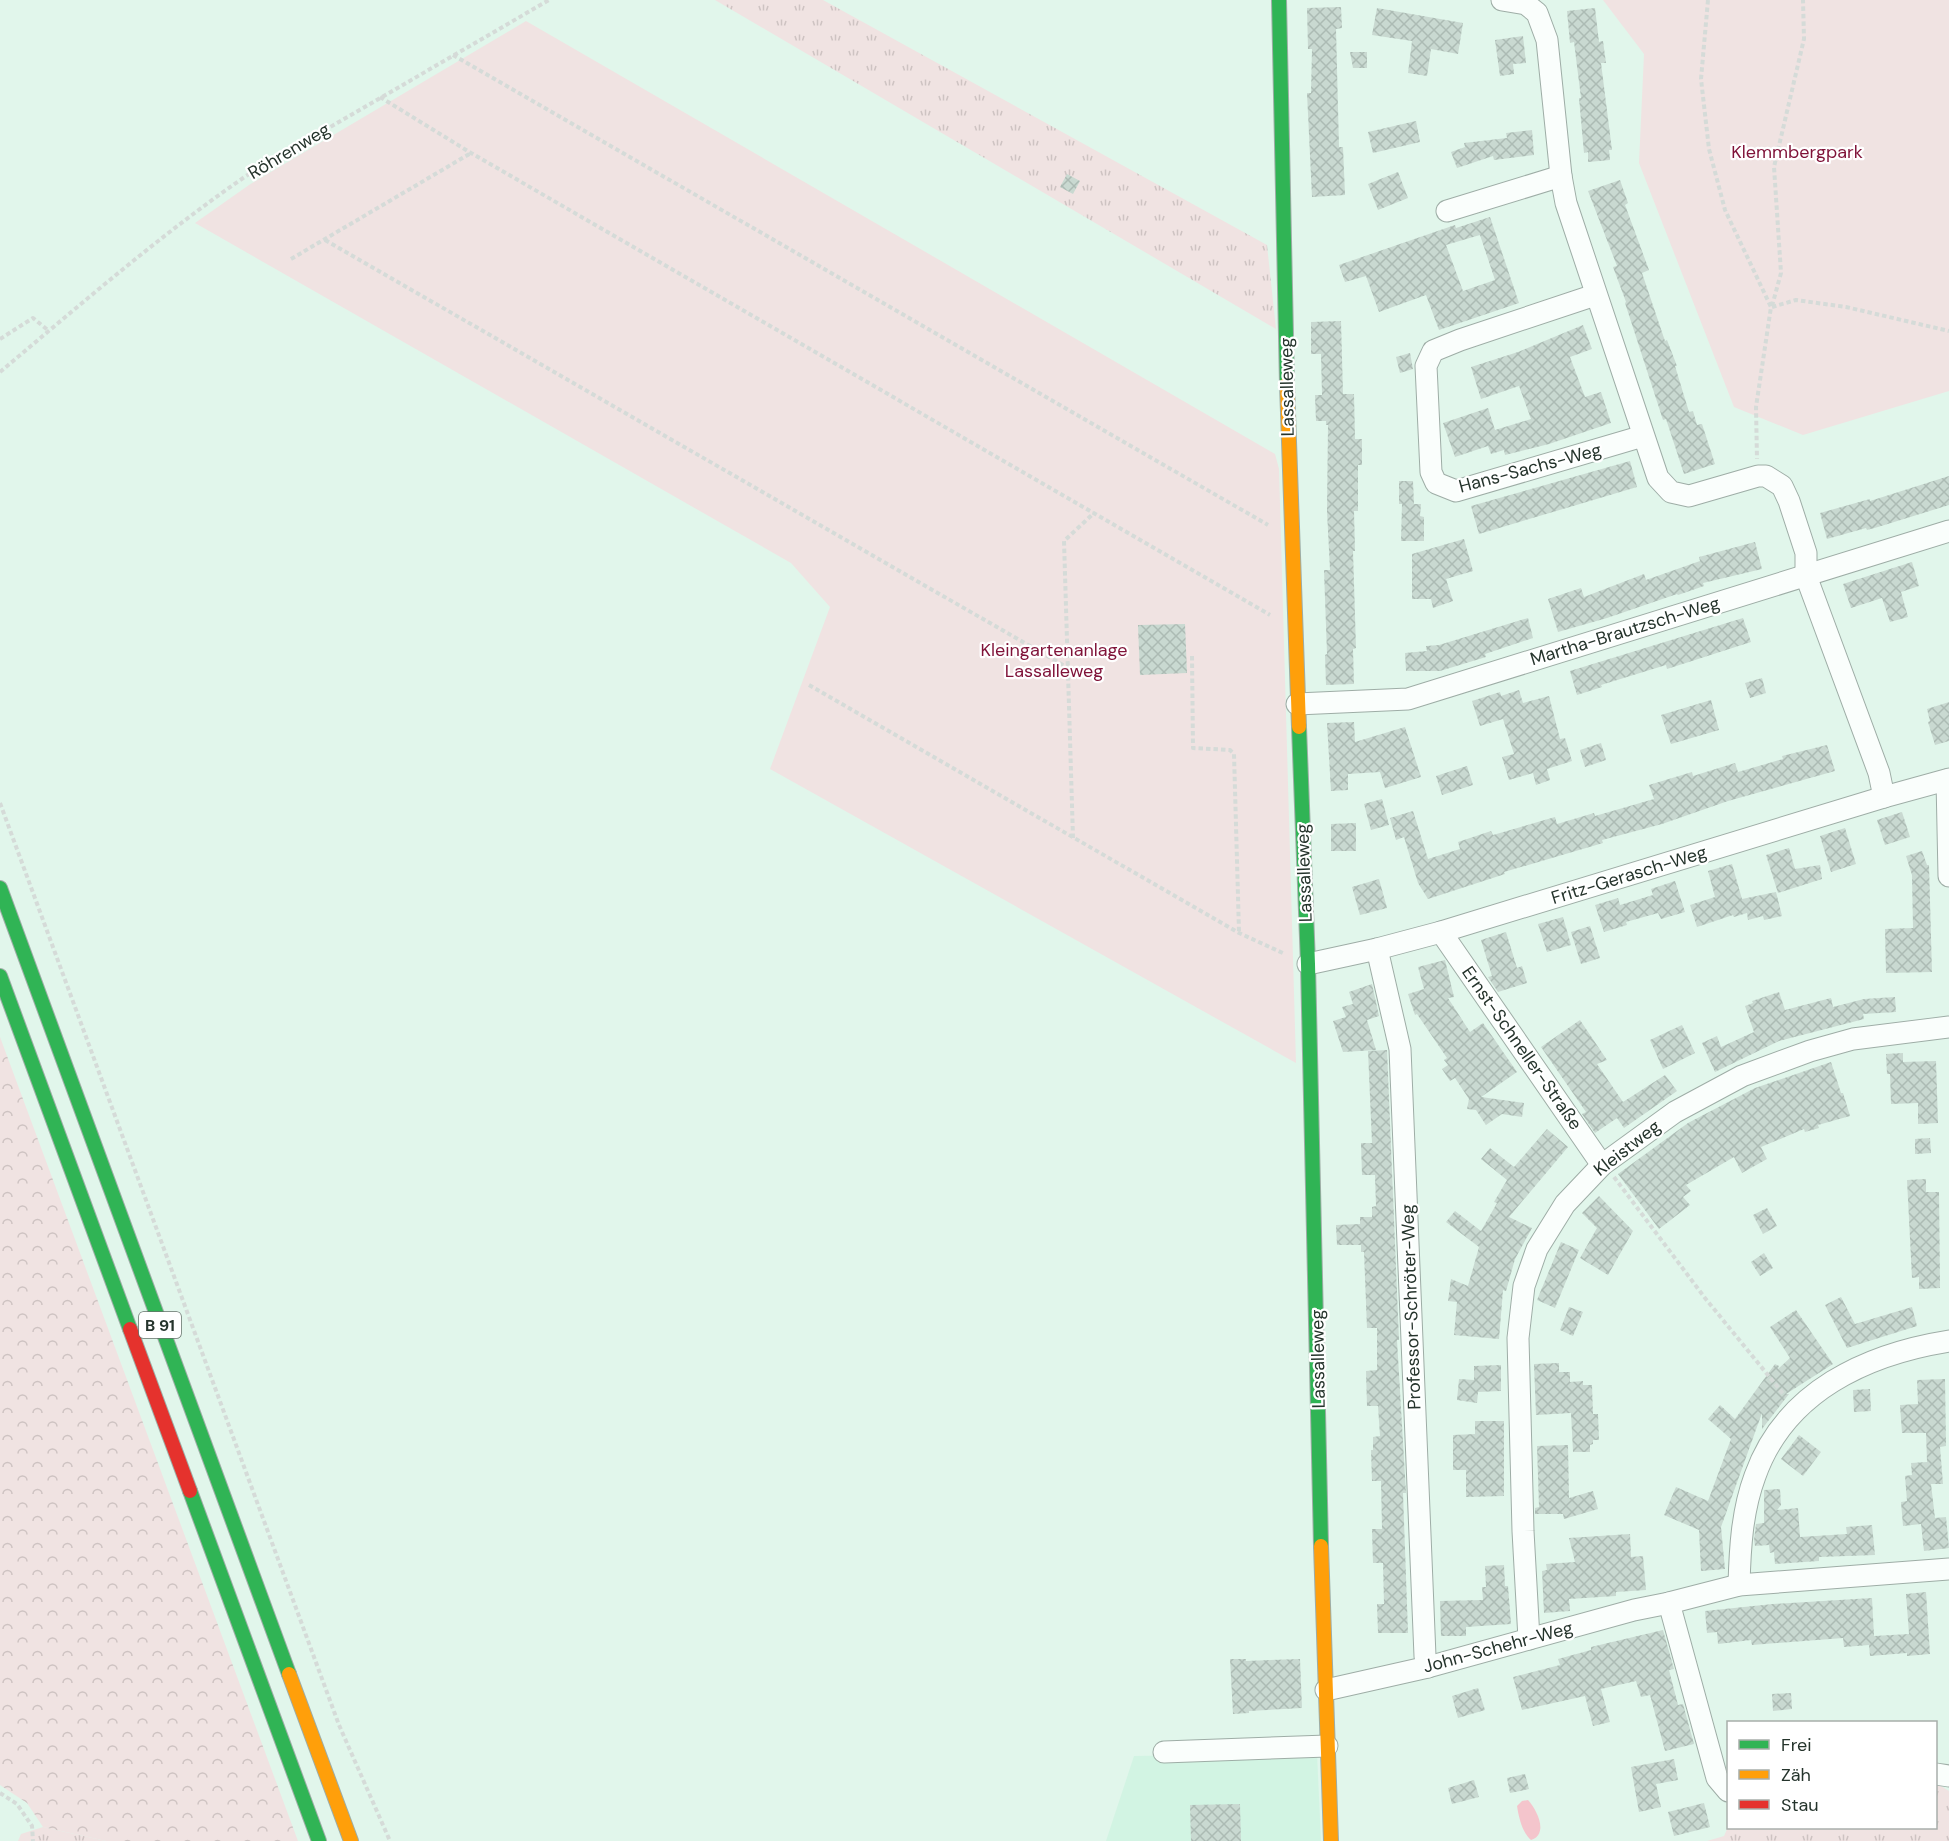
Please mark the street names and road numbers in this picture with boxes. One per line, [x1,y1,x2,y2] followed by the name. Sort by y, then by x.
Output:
[244,117,334,185] street label: Röhrenweg
[1274,337,1300,437] street label: Lassalleweg
[1456,437,1604,499] street label: Hans-Sachs-Weg
[1527,591,1723,671] street label: Martha-Brautzsch-Weg
[1290,823,1318,923] street label: Lassalleweg
[1548,840,1710,910] street label: Fritz-Gerasch-Weg
[1456,961,1588,1135] street label: Ernst-Schneller-Straße
[1589,1114,1665,1182] street label: Kleistweg
[1395,1204,1427,1410] street label: Professor-Schröter-Weg
[1305,1309,1331,1409] street label: Lassalleweg
[139,1312,181,1338] road number: B 91
[1420,1615,1576,1679] street label: John-Schehr-Weg

